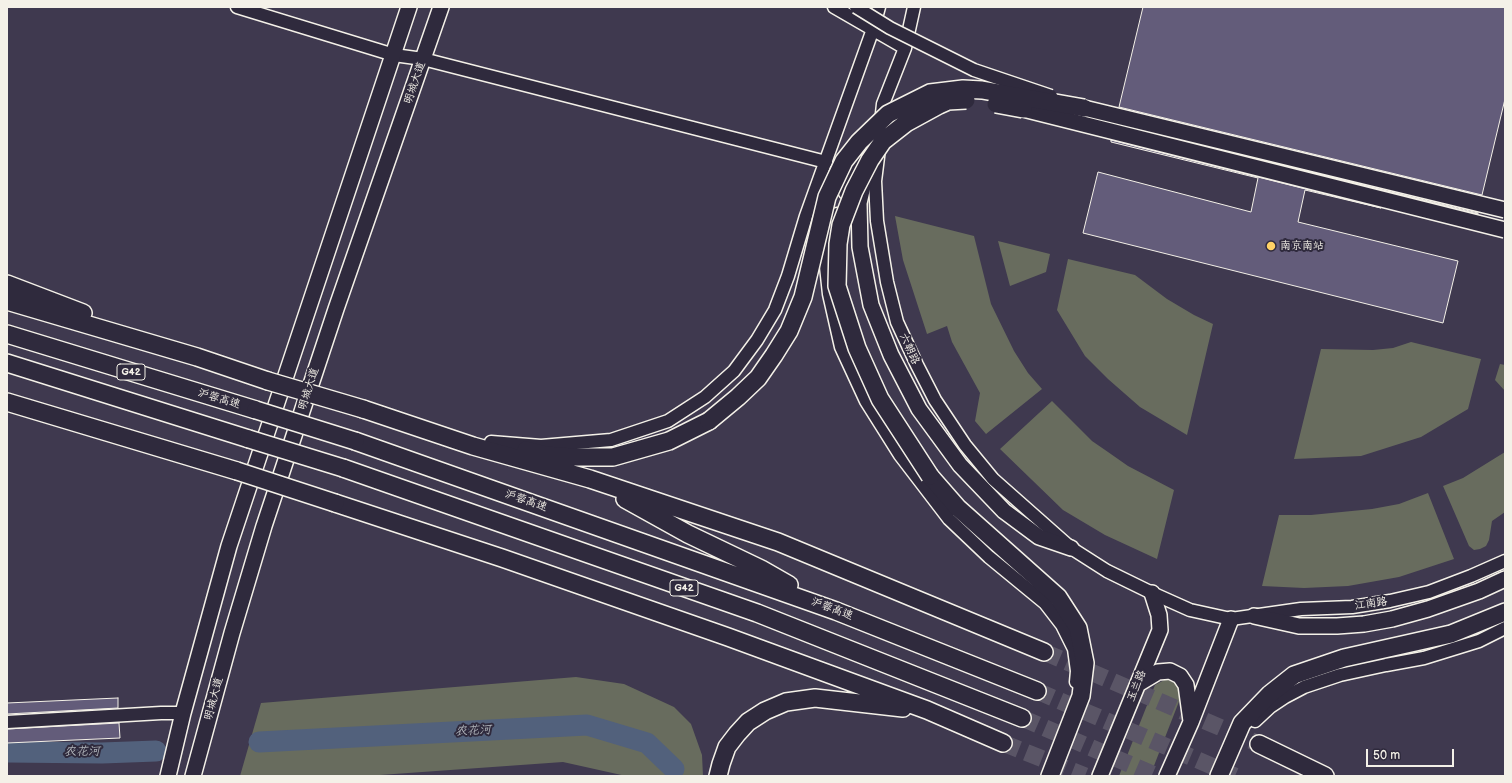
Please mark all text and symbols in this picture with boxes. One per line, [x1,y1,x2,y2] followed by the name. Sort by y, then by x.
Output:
[402,60,428,106] street label: 明城大道
[1280,239,1324,253] place label: 南京南站
[1265,240,1277,252] marker: 南京南站
[896,331,922,367] street label: 六朝路
[117,364,145,380] road number: G42
[296,366,322,412] street label: 明城大道
[196,386,242,412] street label: 沪蓉高速
[503,488,549,514] street label: 沪蓉高速
[670,580,698,596] road number: G42
[809,595,855,623] street label: 沪蓉高速
[1354,595,1388,613] street label: 江南路
[1125,668,1149,704] street label: 玉兰路
[202,676,226,722] street label: 明城大道
[455,723,491,739] water label: 农花河
[1368,741,1456,767] scale bar
[64,744,100,760] water label: 农花河
[1373,748,1400,763] text: 50 m

